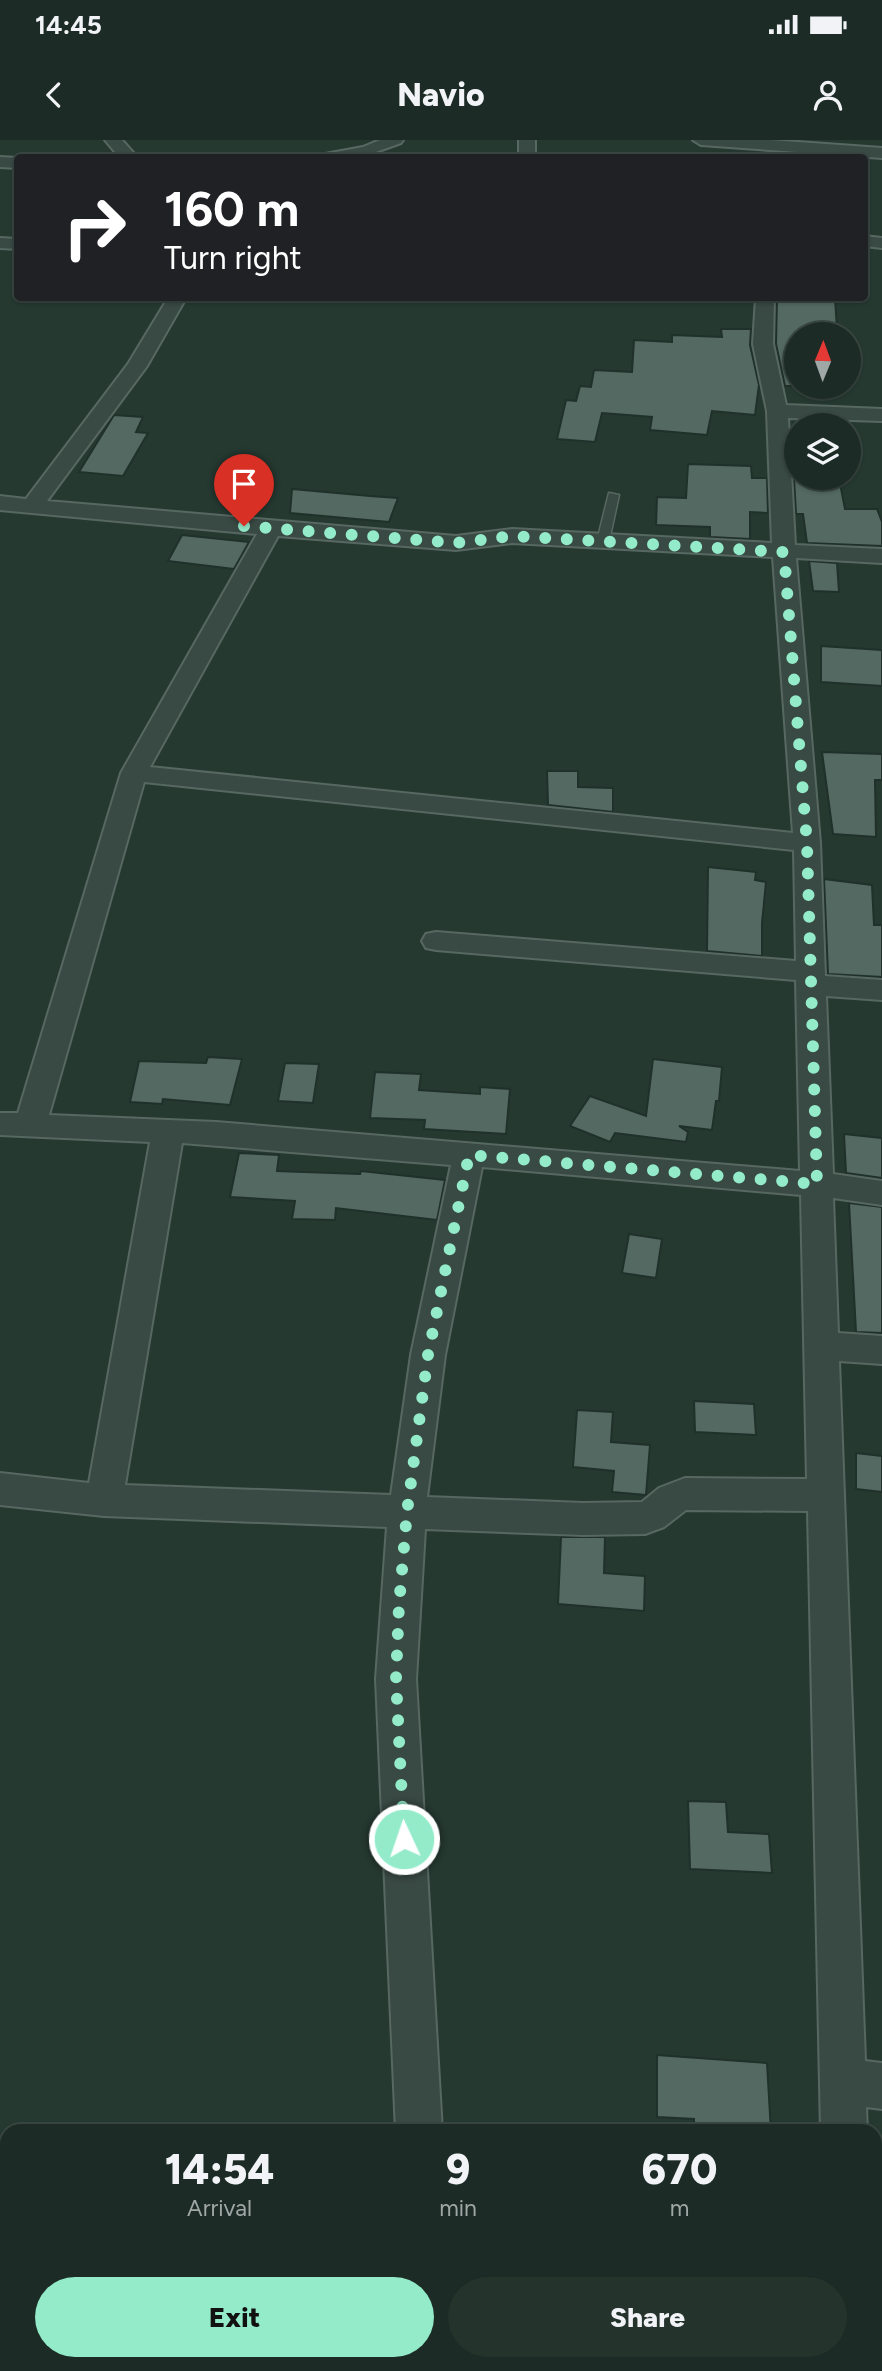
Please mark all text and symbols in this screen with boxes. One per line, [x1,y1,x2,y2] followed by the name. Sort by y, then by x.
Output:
[35,9,102,41] text: 14:45
[35,76,73,114] icon: back
[397,76,485,114] text: Navio
[809,76,847,114] icon: person
[164,179,299,238] text: 160 m
[49,182,140,273] icon: right
[164,239,302,277] text: Turn right
[784,322,861,399] north arrow
[784,322,861,490] map controls
[784,413,861,490] button: layers
[214,454,274,526] pin
[225,465,263,503] icon: arrive
[367,1802,441,1876] position arrow
[165,2144,274,2195] text: 14:54
[446,2144,470,2195] text: 9
[642,2144,717,2195] text: 670
[187,2194,252,2222] text: Arrival
[439,2194,477,2222] text: min
[670,2194,689,2222] text: m
[35,2277,434,2357] button: Exit
[448,2277,847,2357] button: Share

